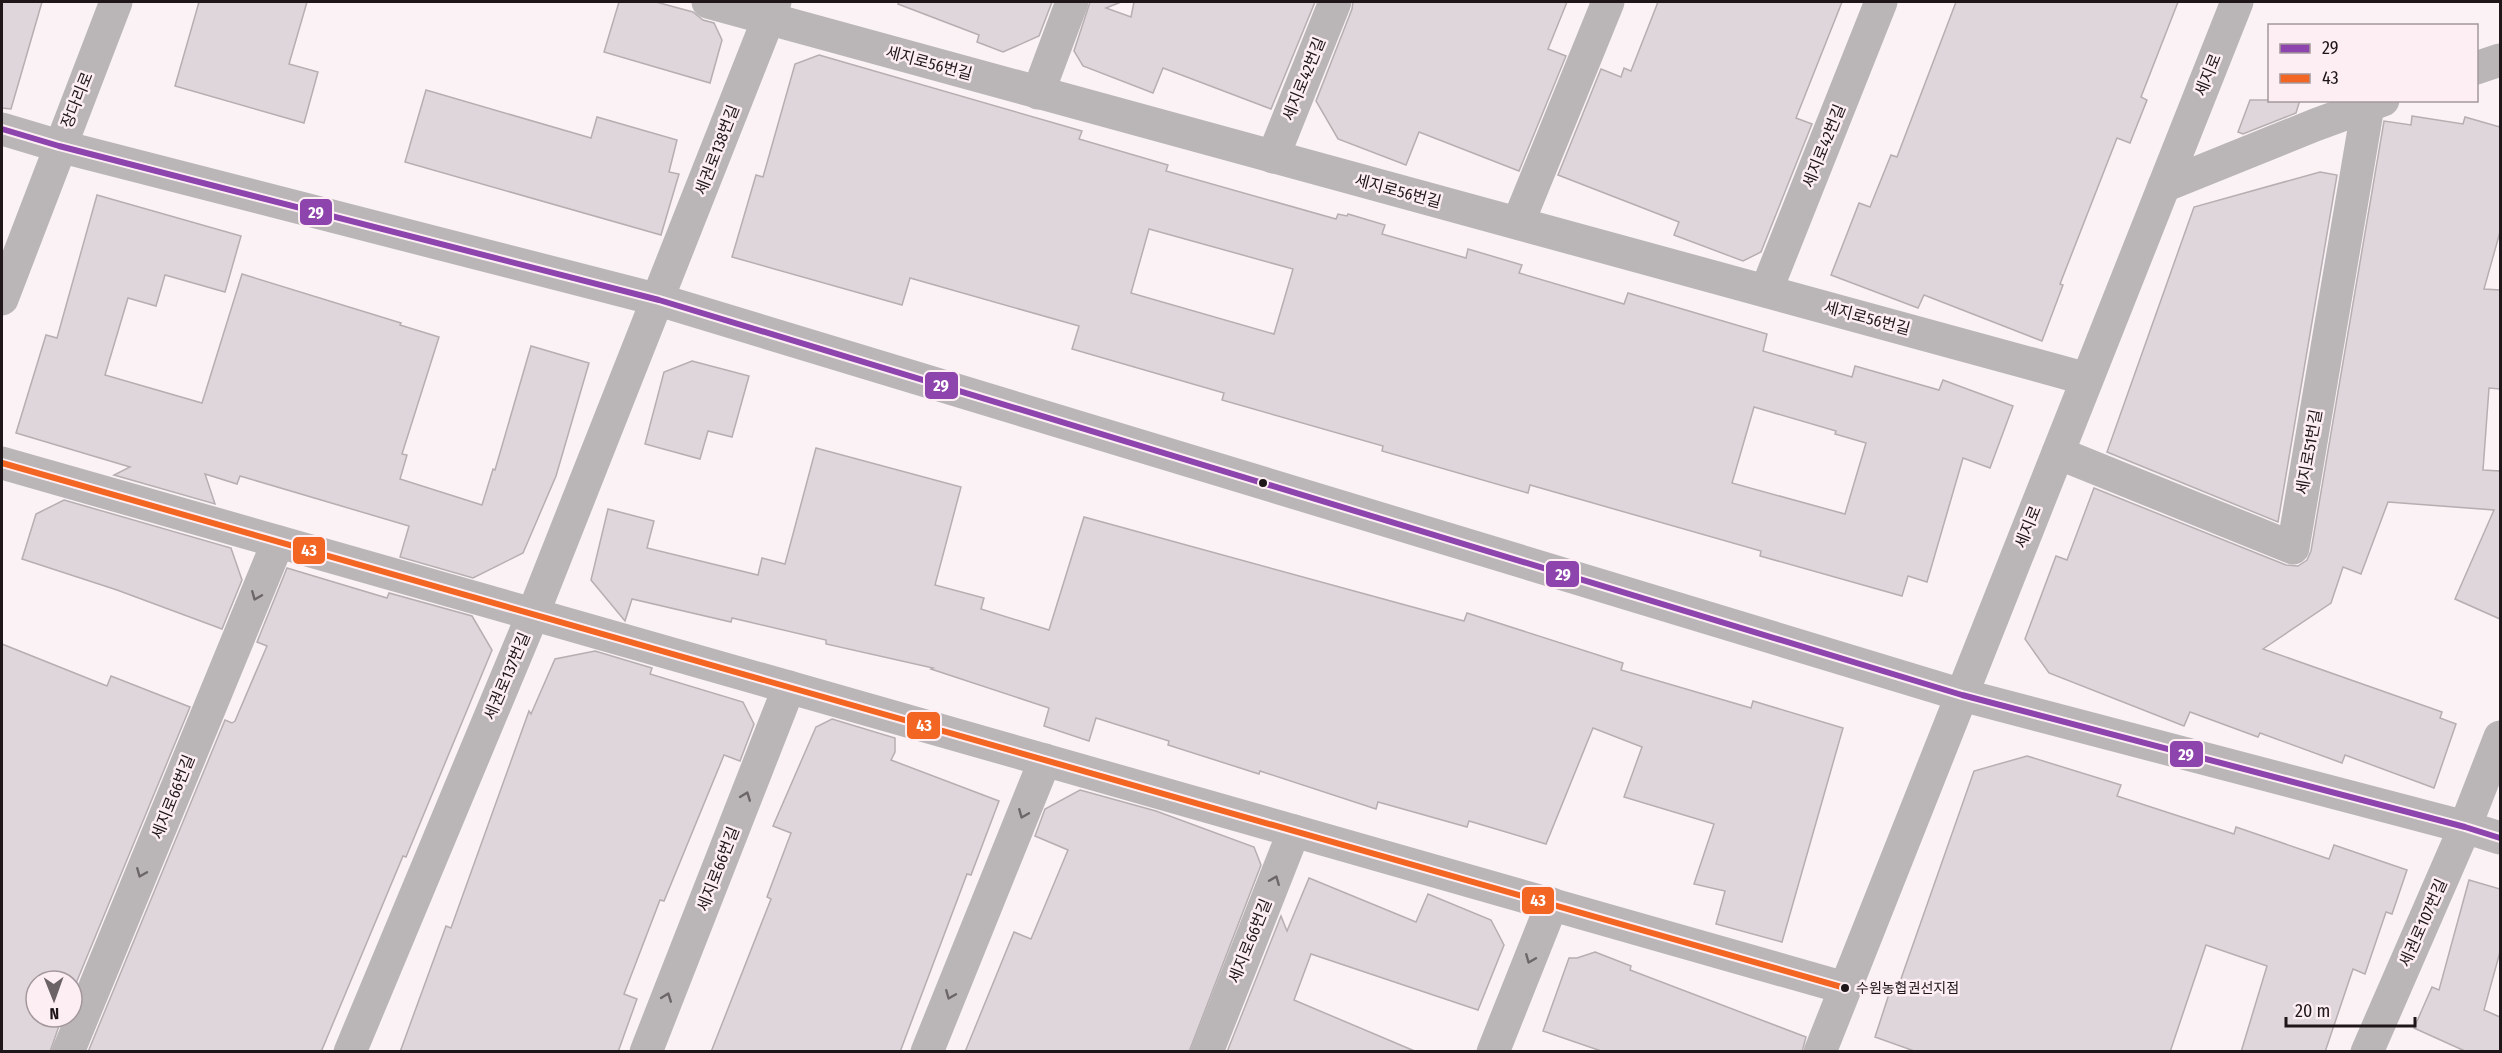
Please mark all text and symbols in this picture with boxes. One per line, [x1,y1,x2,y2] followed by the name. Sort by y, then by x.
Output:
[2268,24,2478,102] legend
[1279,35,1329,123] street label: 세지로42번길
[2322,37,2339,59] text: 29
[884,42,974,84] street label: 세지로56번길
[2191,51,2225,99] street label: 세지로
[2322,67,2339,89] text: 43
[57,69,97,131] street label: 장다리로
[691,102,743,198] street label: 세권로138번길
[1799,102,1849,190] street label: 세지로42번길
[1353,170,1443,212] street label: 세지로56번길
[299,198,333,226] line badge: 29
[307,203,324,222] text: 29
[1822,297,1912,339] street label: 세지로56번길
[924,371,959,400] line badge: 29
[932,376,949,395] text: 29
[2292,408,2326,496] street label: 세지로51번길
[1257,477,1269,489] unlabelled marker
[2011,503,2045,551] street label: 세지로
[292,536,326,565] line badge: 43
[301,541,317,560] text: 43
[1545,560,1580,588] line badge: 29
[1554,565,1571,584] text: 29
[251,589,263,600] one-way arrow
[480,629,534,723] street label: 세권로137번길
[906,711,941,740] line badge: 43
[916,716,932,735] text: 43
[2169,740,2204,768] line badge: 29
[2177,745,2194,764] text: 29
[147,752,199,842] street label: 세지로66번길
[739,791,751,802] one-way arrow
[1018,808,1030,819] one-way arrow
[693,824,743,914] street label: 세지로66번길
[136,867,148,878] one-way arrow
[1267,875,1280,886] one-way arrow
[2395,876,2451,970] street label: 세권로107번길
[1521,886,1555,915] line badge: 43
[1530,891,1546,910] text: 43
[1224,896,1276,986] street label: 세지로66번길
[1525,952,1537,963] one-way arrow
[24,969,84,1029] north arrow
[1856,980,1959,997] place label: 수원농협권선지점
[1839,982,1851,994] marker: 수원농협권선지점
[945,989,957,1000] one-way arrow
[2286,990,2415,1028] scale bar
[660,992,673,1003] one-way arrow
[2295,1000,2330,1022] text: 20 m
[49,1004,59,1023] text: N

